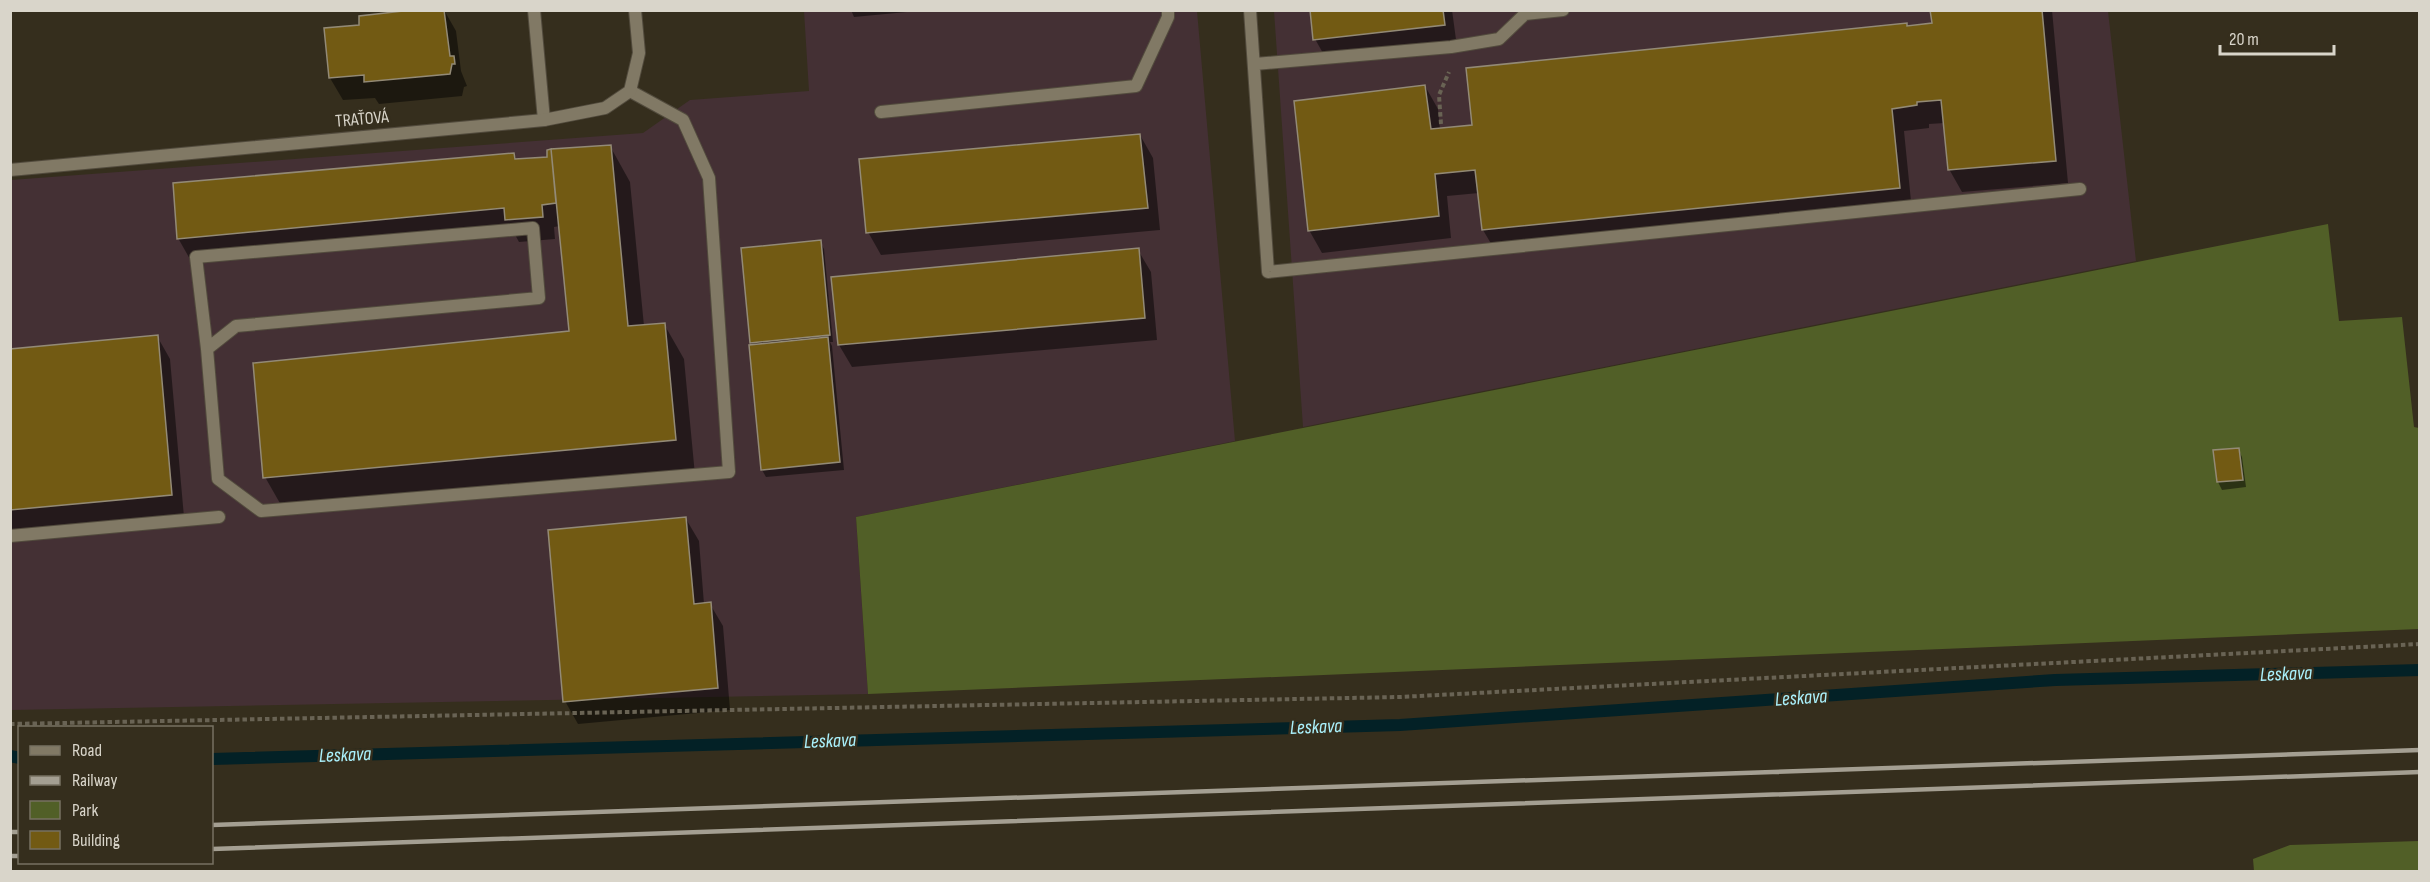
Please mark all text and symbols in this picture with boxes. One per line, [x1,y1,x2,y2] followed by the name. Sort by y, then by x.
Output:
[2220,18,2334,56] scale bar
[2229,29,2259,50] text: 20 m
[334,106,390,132] street label: TRAŤOVÁ
[2259,661,2313,687] water label: Leskava
[1774,684,1828,712] water label: Leskava
[1289,714,1343,740] water label: Leskava
[18,726,213,864] legend
[803,728,857,754] water label: Leskava
[72,740,102,761] text: Road
[318,742,372,768] water label: Leskava
[72,770,117,791] text: Railway
[72,800,98,821] text: Park
[72,830,120,851] text: Building

